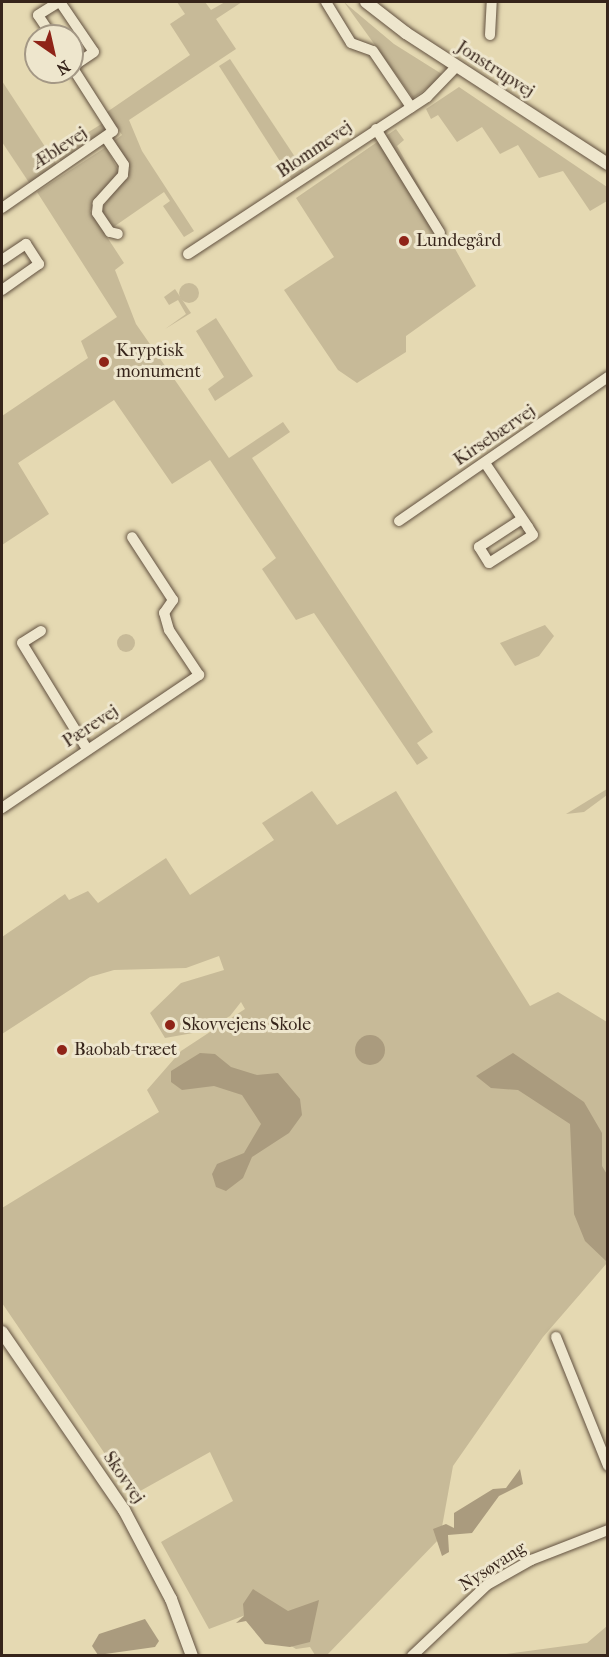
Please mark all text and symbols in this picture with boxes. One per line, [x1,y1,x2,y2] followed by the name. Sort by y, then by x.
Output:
[24,24,84,84] north arrow
[452,37,538,103] street label: Jonstrupvej
[53,56,74,79] text: N
[273,117,357,183] street label: Blommevej
[28,123,92,175] street label: Æblevej
[416,230,501,252] place label: Lundegård
[397,234,411,248] marker: Lundegård
[116,341,201,384] place label: Kryptisk monument
[97,355,111,369] marker: Kryptisk monument
[450,401,540,471] street label: Kirsebærvej
[59,701,123,753] street label: Pærevej
[182,1014,311,1036] place label: Skovvejens Skole
[163,1018,177,1032] marker: Skovvejens Skole
[74,1039,177,1061] place label: Baobab-træet
[55,1043,69,1057] marker: Baobab-træet
[98,1448,148,1508] street label: Skovvej
[455,1537,531,1597] street label: Nysøvang

